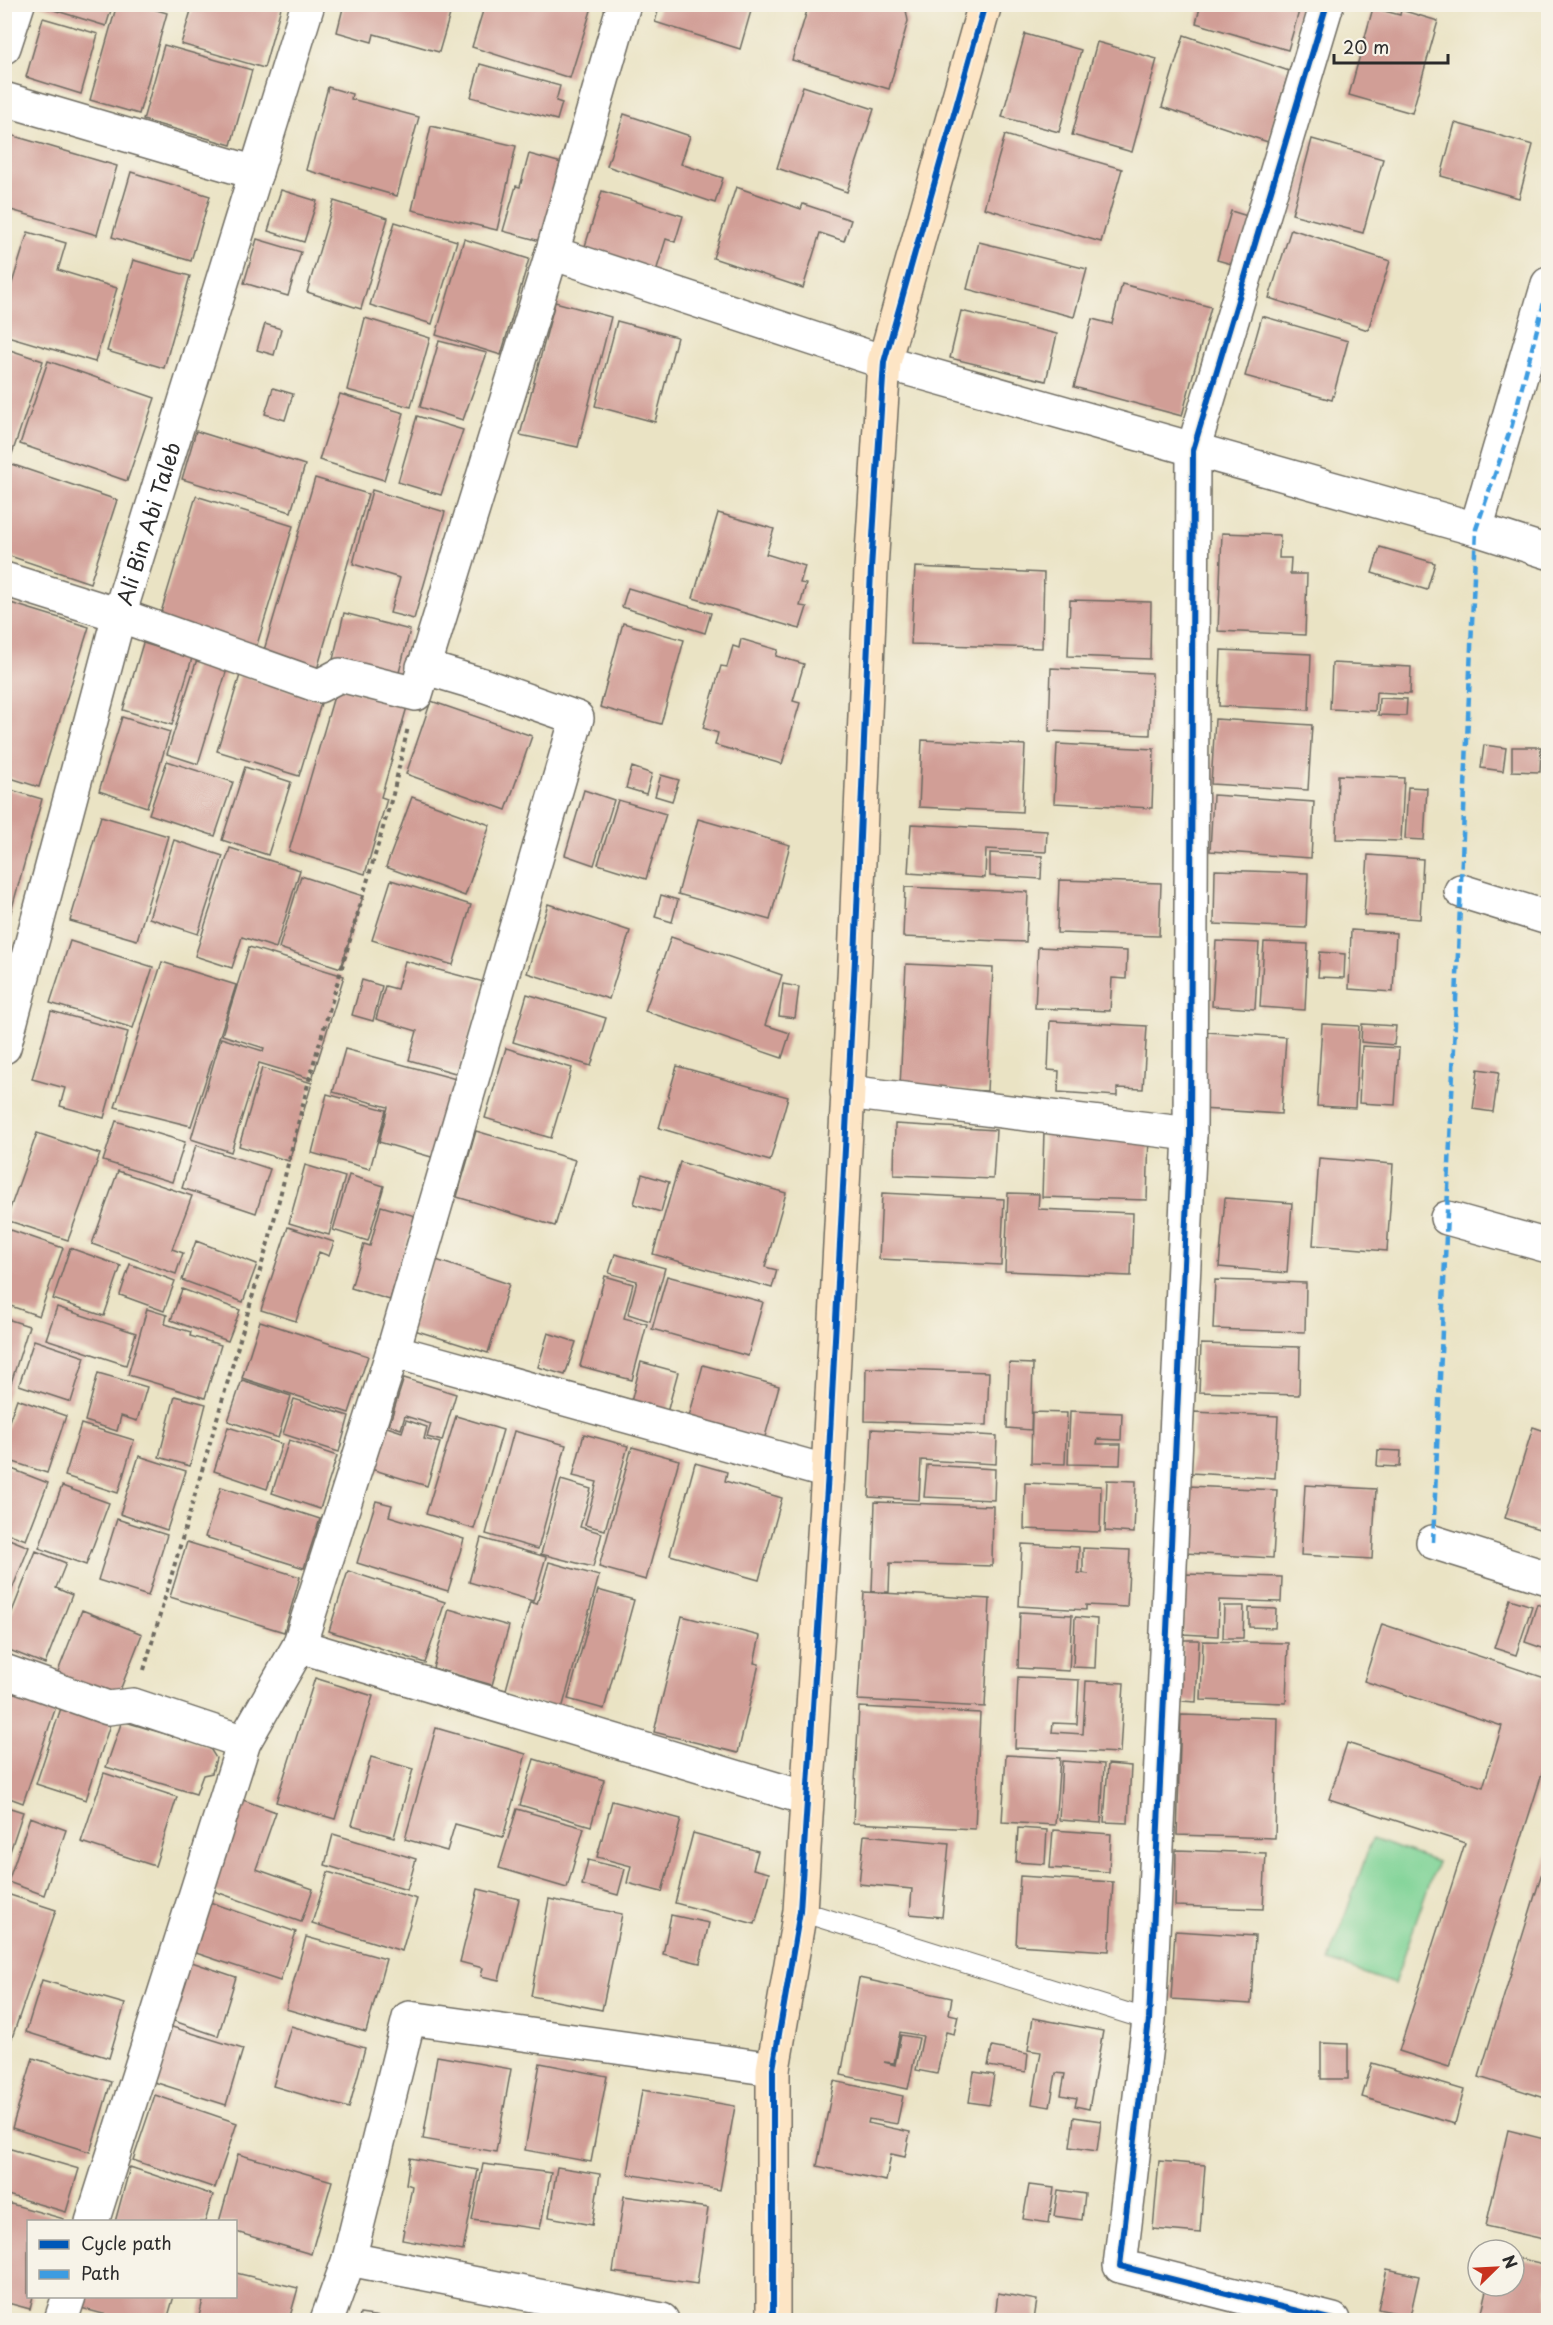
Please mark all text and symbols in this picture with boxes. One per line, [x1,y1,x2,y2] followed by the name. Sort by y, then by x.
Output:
[1334,27,1448,65] scale bar
[1343,33,1389,60] text: 20 m
[107,438,188,609] street label: Ali Bin Abi Taleb
[27,2220,237,2298] legend
[81,2229,172,2256] text: Cycle path
[1466,2238,1526,2298] north arrow
[1497,2251,1524,2272] text: N
[81,2259,120,2286] text: Path

